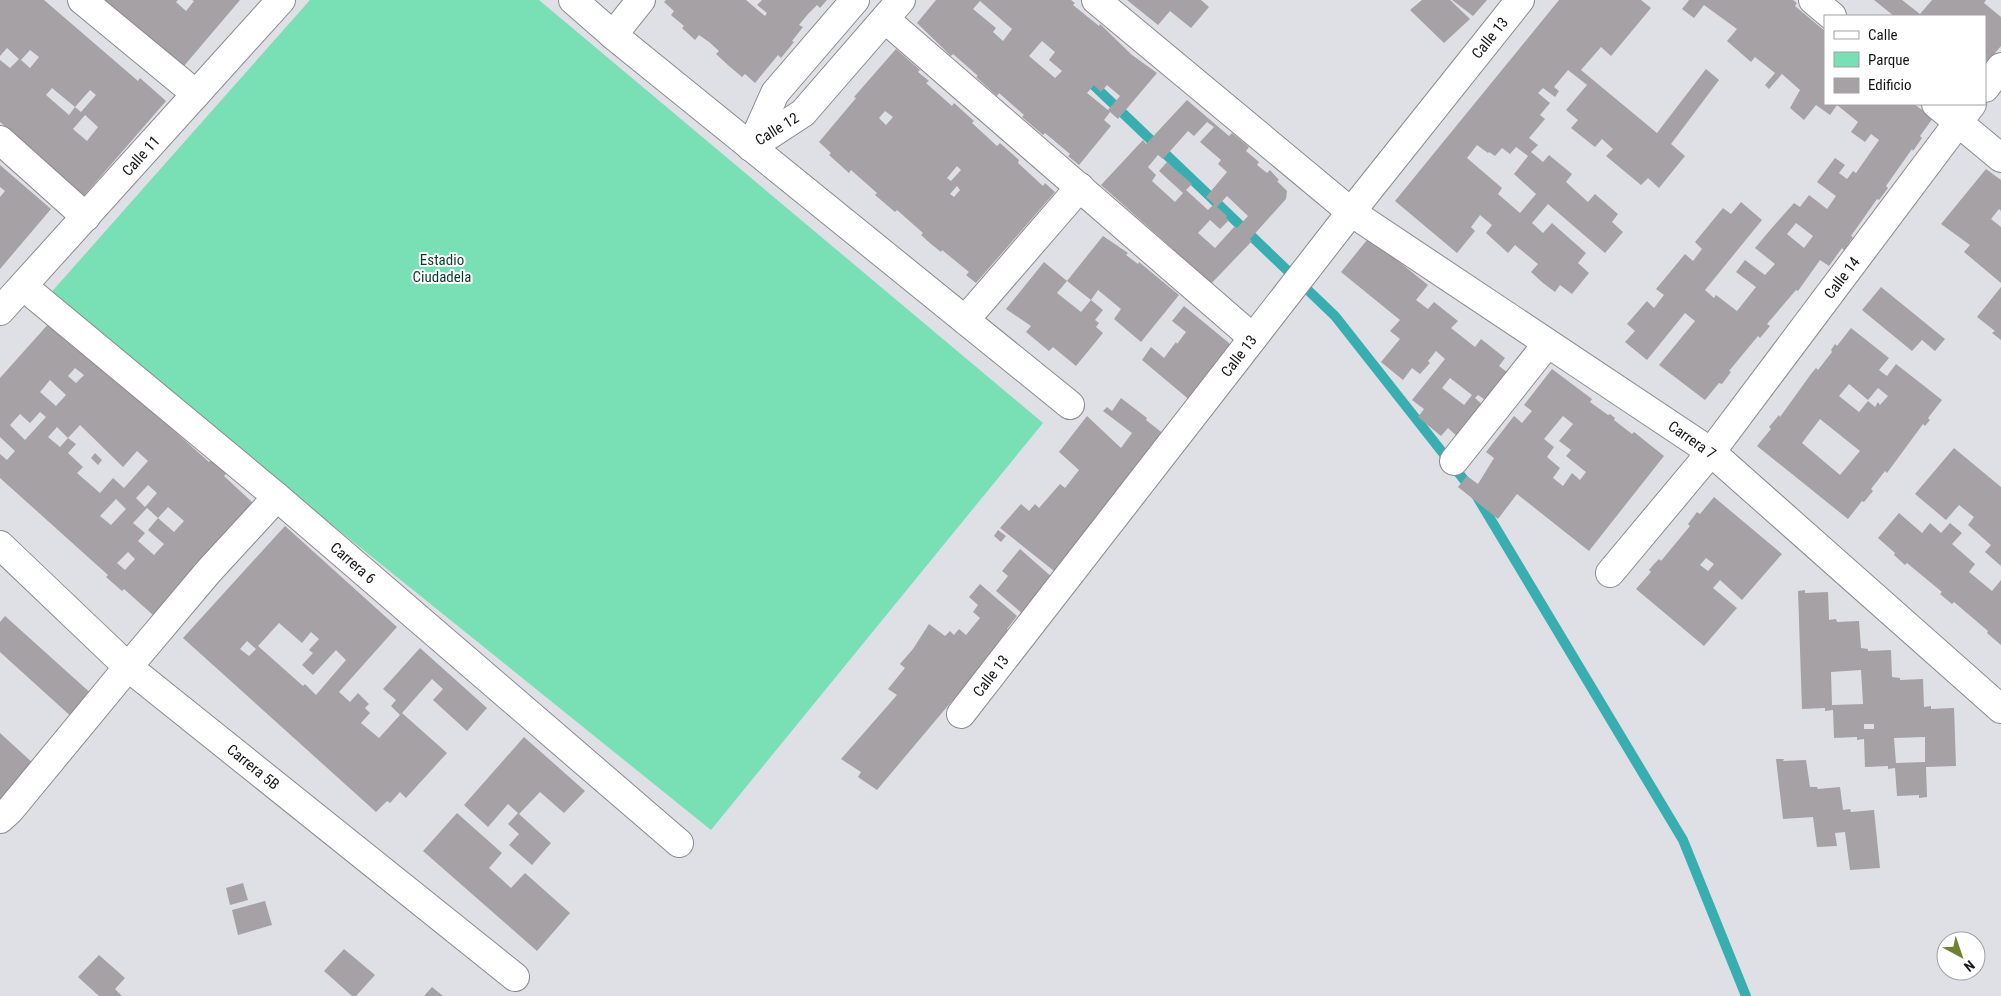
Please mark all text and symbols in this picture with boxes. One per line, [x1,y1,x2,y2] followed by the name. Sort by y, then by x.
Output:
[1468,14,1512,62] street label: Calle 13
[1824,15,1986,105] legend
[1868,26,1898,44] text: Calle
[1868,51,1910,69] text: Parque
[1868,76,1911,94] text: Edificio
[752,109,802,149] street label: Calle 12
[118,132,164,180] street label: Calle 11
[413,251,471,286] park label: Estadio Ciudadela
[1820,253,1864,303] street label: Calle 14
[1217,332,1261,380] street label: Calle 13
[1665,417,1719,463] street label: Carrera 7
[327,538,379,588] street label: Carrera 6
[969,652,1013,700] street label: Calle 13
[223,740,283,794] street label: Carrera 5B
[1936,931,1986,981] north arrow
[1961,957,1978,975] text: N

